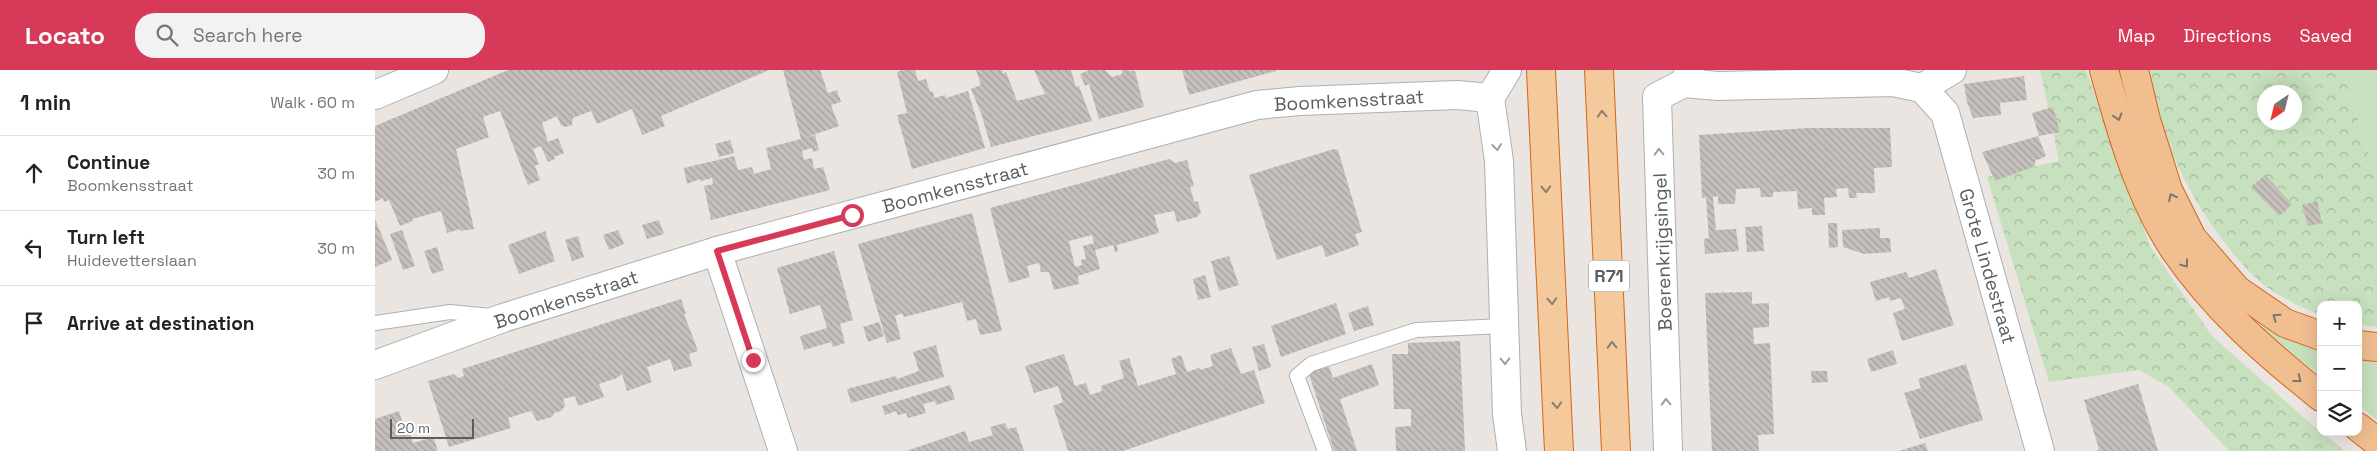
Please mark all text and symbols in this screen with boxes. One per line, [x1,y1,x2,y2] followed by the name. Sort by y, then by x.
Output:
[135,13,485,58] search box
[25,20,105,51] text: Locato
[153,21,181,49] icon: search
[193,23,302,48] text: Search here
[2118,24,2155,47] text: Map
[2183,24,2272,47] text: Directions
[2300,24,2352,47] text: Saved
[1273,84,1425,117] street label: Boomkensstraat
[2257,85,2302,130] north arrow
[20,89,71,116] text: 1 min
[270,92,355,113] text: Walk · 60 m
[1596,110,1607,118] one-way arrow
[2112,112,2122,120] one-way arrow
[1491,143,1502,151] one-way arrow
[1654,148,1664,156] one-way arrow
[67,150,150,175] text: Continue
[879,156,1031,219] street label: Boomkensstraat
[20,159,48,187] icon: ahead
[317,163,355,184] text: 30 m
[1647,172,1678,332] street label: Boerenkrijgsingel
[67,175,194,196] text: Boomkensstraat
[1541,185,1552,193] one-way arrow
[1953,185,2022,347] street label: Grote Lindestraat
[2168,193,2178,202] one-way arrow
[841,204,864,227] route start
[67,225,145,250] text: Turn left
[20,234,48,262] icon: left
[317,238,355,259] text: 30 m
[67,250,197,271] text: Huidevetterslaan
[2179,258,2188,268] one-way arrow
[1589,260,1629,292] road number: R71
[491,264,642,335] street label: Boomkensstraat
[1547,298,1557,306] one-way arrow
[2317,301,2362,436] map controls
[2317,301,2362,346] button: +
[20,309,48,337] icon: arrive
[67,311,255,336] text: Arrive at destination
[2273,314,2282,323] one-way arrow
[1606,341,1617,349] one-way arrow
[2317,346,2362,391] button: −
[742,349,765,372] route end
[1500,358,1510,366] one-way arrow
[2293,374,2302,383] one-way arrow
[2317,391,2362,436] button: layers
[1661,398,1671,406] one-way arrow
[1552,401,1563,409] one-way arrow
[390,416,474,439] scale bar
[397,419,430,437] text: 20 m

